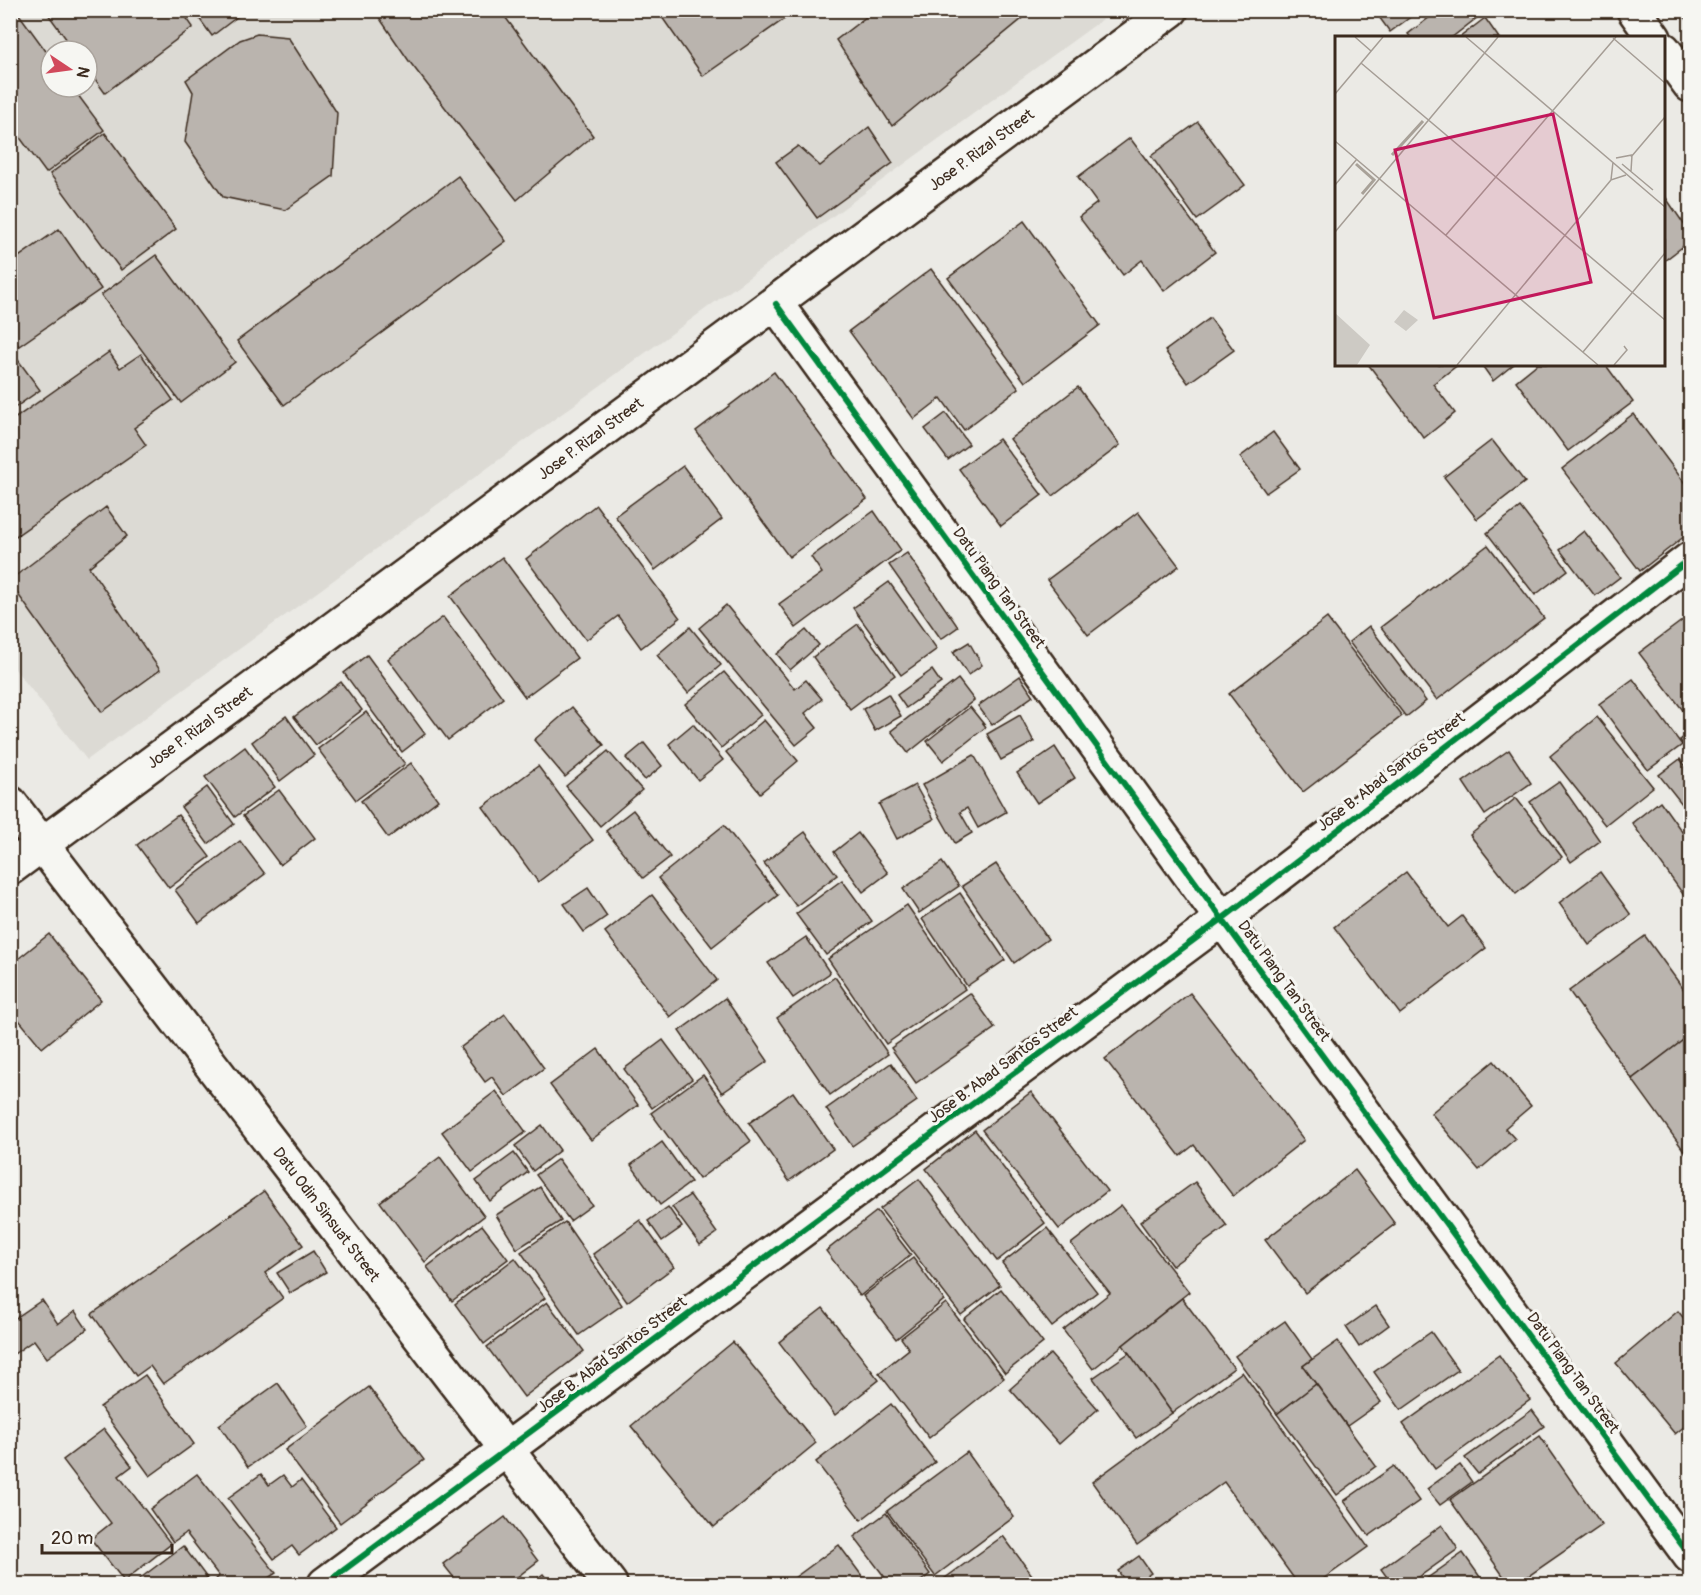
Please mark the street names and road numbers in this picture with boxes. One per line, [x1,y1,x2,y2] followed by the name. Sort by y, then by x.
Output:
[925,104,1039,196] street label: Jose P. Rizal Street
[534,393,648,484] street label: Jose P. Rizal Street
[948,523,1050,653] street label: Datu Piang Tan Street
[143,682,257,773] street label: Jose P. Rizal Street
[1313,708,1469,836] street label: Jose B. Abad Santos Street
[1233,916,1335,1046] street label: Datu Piang Tan Street
[924,1002,1082,1128] street label: Jose B. Abad Santos Street
[268,1143,384,1286] street label: Datu Odin Sinsuat Street
[533,1292,691,1418] street label: Jose B. Abad Santos Street
[1522,1308,1624,1438] street label: Datu Piang Tan Street

